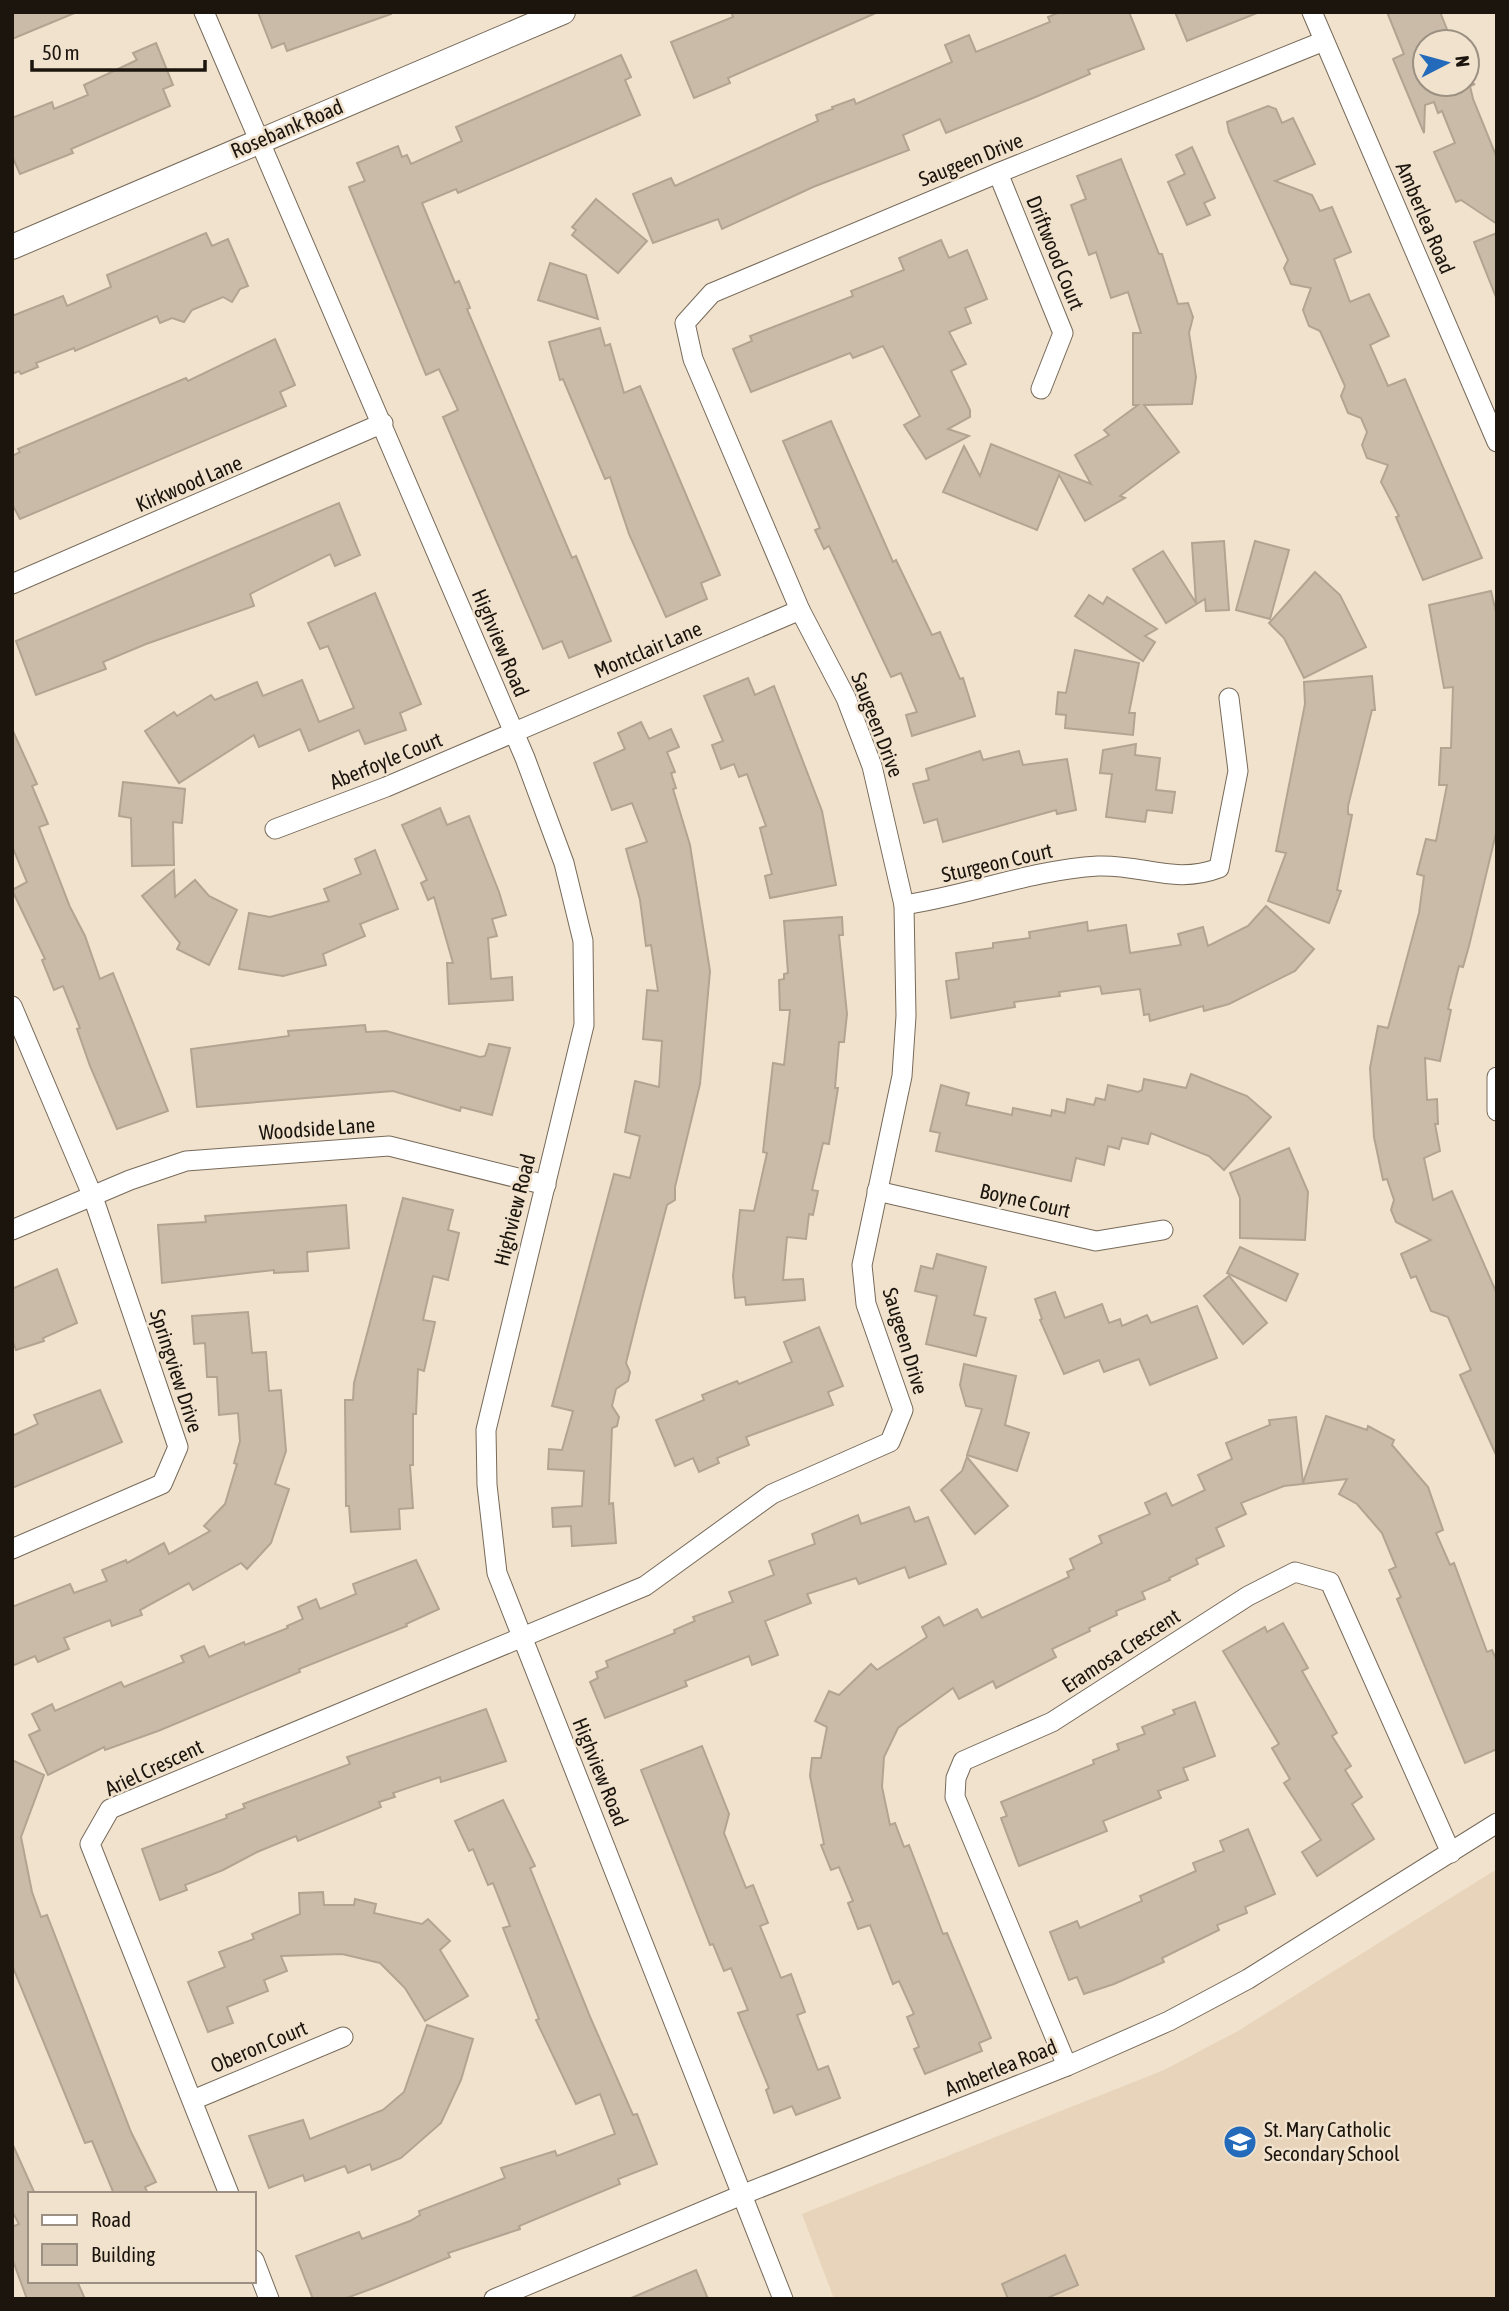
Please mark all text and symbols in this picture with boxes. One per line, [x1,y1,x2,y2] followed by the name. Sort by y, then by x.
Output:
[32,28,205,72] scale bar
[1411,28,1481,98] north arrow
[42,40,80,64] text: 50 m
[1451,54,1474,68] text: N
[227,94,346,162] street label: Rosebank Road
[915,127,1026,191] street label: Saugeen Drive
[1392,158,1460,277] street label: Amberlea Road
[1022,192,1090,313] street label: Driftwood Court
[132,450,245,516] street label: Kirkwood Lane
[467,585,534,700] street label: Highview Road
[590,616,705,683] street label: Montclair Lane
[847,669,909,780] street label: Saugeen Drive
[326,727,445,794] street label: Aberfoyle Court
[939,838,1055,886] street label: Sturgeon Court
[258,1112,376,1144] street label: Woodside Lane
[489,1151,540,1268] street label: Highview Road
[978,1178,1073,1222] street label: Boyne Court
[878,1285,934,1397] street label: Saugeen Drive
[146,1306,208,1435] street label: Springview Drive
[1057,1603,1184,1697] street label: Eramosa Crescent
[568,1714,634,1829] street label: Highview Road
[101,1734,206,1800] street label: Ariel Crescent
[207,2015,310,2077] street label: Oberon Court
[941,2034,1060,2100] street label: Amberlea Road
[1264,2117,1400,2165] place label: St. Mary Catholic Secondary School
[1221,2123,1259,2161] school or university icon: St. Mary Catholic Secondary School
[28,2192,256,2283] legend
[91,2207,131,2231] text: Road
[91,2242,155,2266] text: Building

